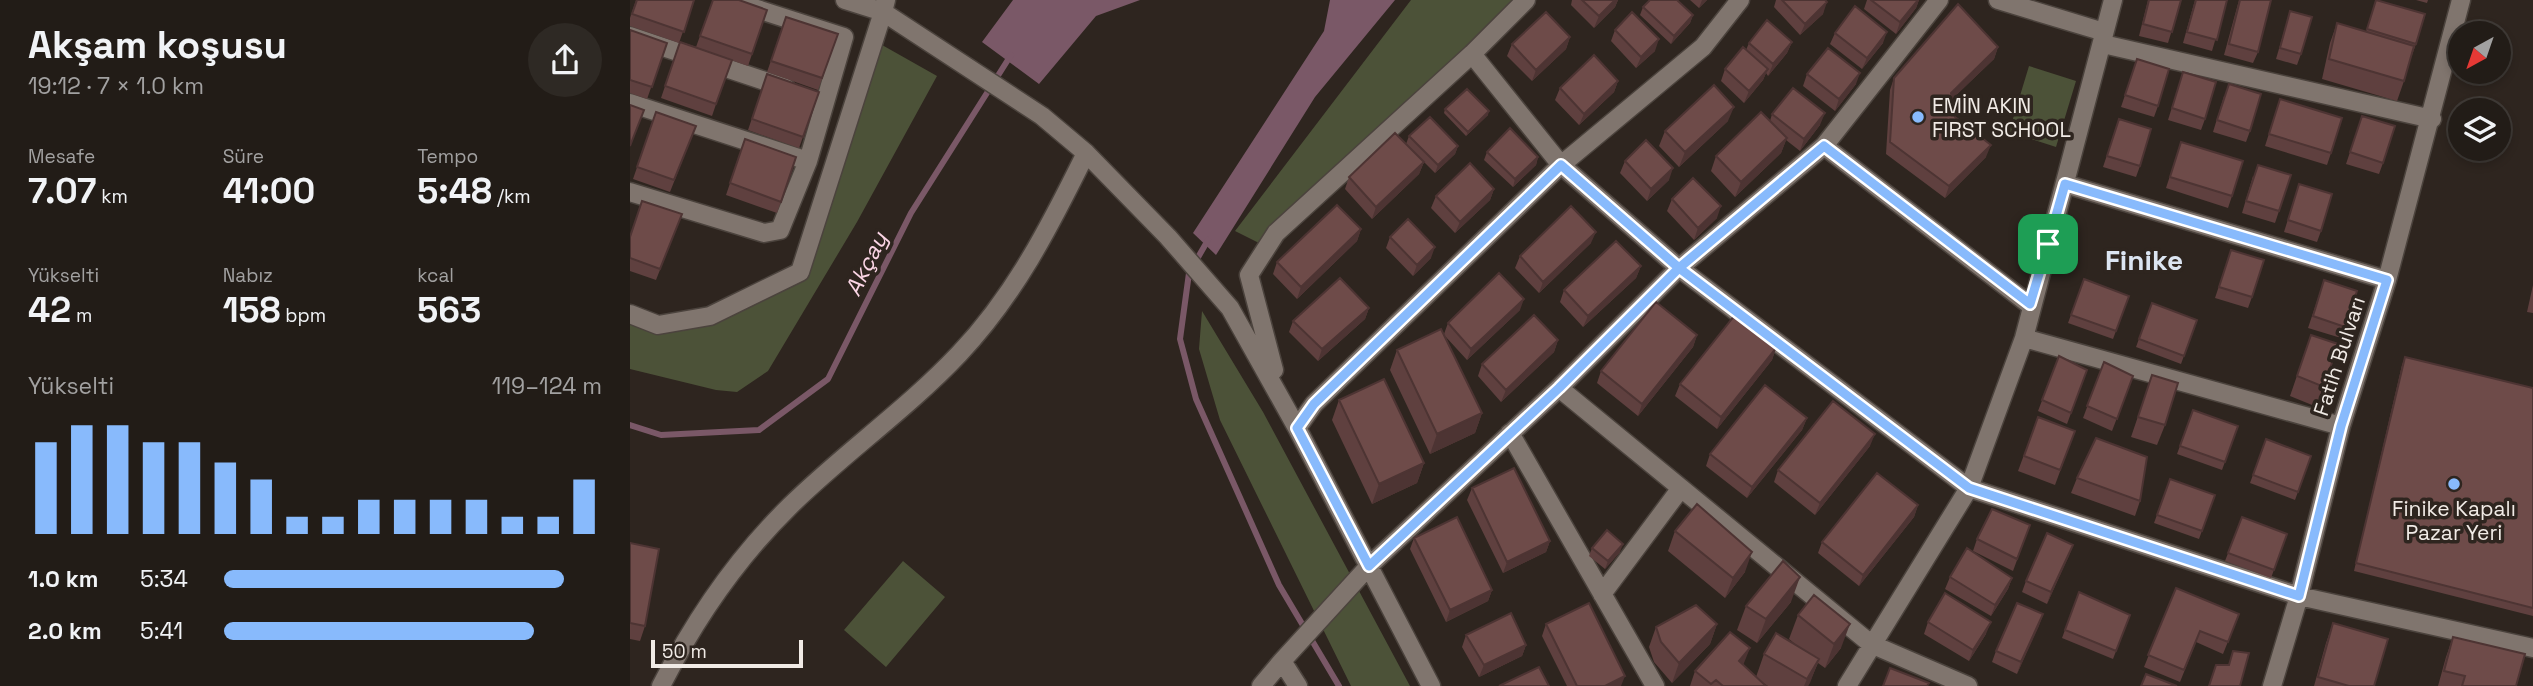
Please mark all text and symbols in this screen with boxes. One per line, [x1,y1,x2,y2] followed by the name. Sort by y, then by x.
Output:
[28,21,287,69] text: Akşam koşusu
[2448,21,2511,84] north arrow
[2448,21,2511,161] map controls
[528,23,602,97] button: share
[28,71,204,101] text: 19:12 · 7 × 1.0 km
[1932,92,2071,143] place label: EMİN AKIN FIRST SCHOOL
[2448,98,2511,161] button: layers
[1910,109,1926,125] marker: EMİN AKIN FIRST SCHOOL
[28,144,95,169] text: Mesafe
[223,144,264,169] text: Süre
[417,144,478,169] text: Tempo
[28,169,96,213] text: 7.07
[223,169,315,213] text: 41:00
[417,169,492,213] text: 5:48
[96,184,128,209] text: km
[492,184,531,209] text: /km
[2018,214,2078,274] pin
[2029,225,2067,263] icon: arrive
[838,226,895,301] water label: Akçay
[2105,242,2183,278] district label: Finike
[28,263,99,288] text: Yükselti
[223,263,273,288] text: Nabız
[417,263,454,288] text: kcal
[28,288,71,332] text: 42
[223,288,280,332] text: 158
[417,288,481,332] text: 563
[2307,293,2371,419] street label: Fatih Bulvarı
[71,303,92,328] text: m
[280,303,326,328] text: bpm
[28,371,114,401] text: Yükselti
[492,371,602,401] text: 119–124 m
[2446,476,2462,492] marker: Finike Kapalı Pazar Yeri
[2392,495,2516,546] place label: Finike Kapalı Pazar Yeri
[28,564,98,594] text: 1.0 km
[140,564,188,594] text: 5:34
[28,616,102,646] text: 2.0 km
[140,616,183,646] text: 5:41
[651,637,803,669] scale bar
[662,639,707,664] text: 50 m

